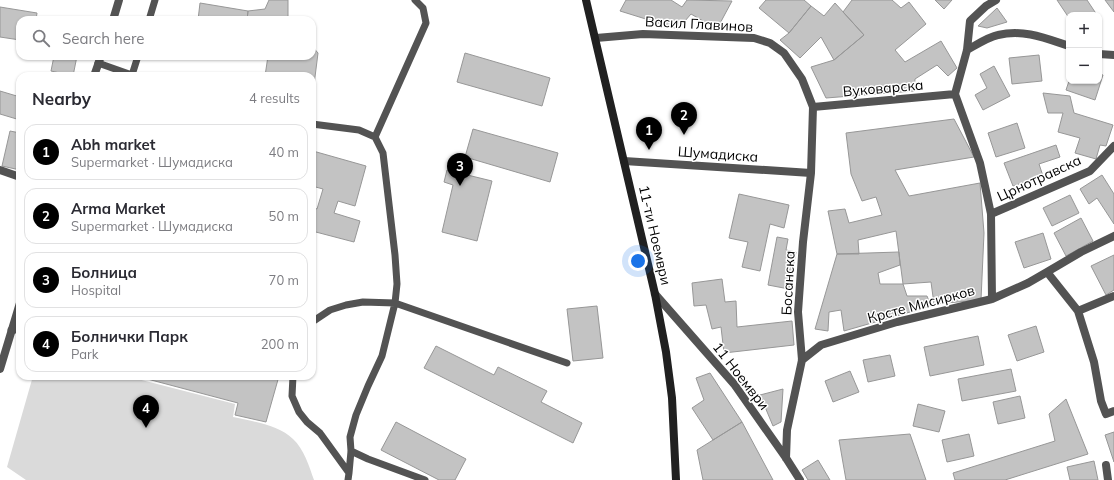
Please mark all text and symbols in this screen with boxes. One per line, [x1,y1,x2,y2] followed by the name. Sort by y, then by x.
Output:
[644,12,754,36] street label: Васил Главинов
[1066,12,1102,84] map controls
[1066,12,1102,48] button: +
[16,16,316,60] search box
[30,27,52,49] icon: search
[62,29,144,48] text: Search here
[1066,48,1102,84] button: −
[842,76,924,100] street label: Вуковарска
[32,88,91,109] text: Nearby
[249,90,300,106] text: 4 results
[671,102,697,135] pin: 2
[636,117,662,150] pin: 1
[71,135,155,154] text: Abh market
[677,142,759,166] street label: Шумадиска
[42,144,50,160] text: 1
[269,144,299,160] text: 40 m
[994,151,1084,205] street label: Црнотравска
[447,153,473,186] pin: 3
[71,154,233,170] text: Supermarket · Шумадиска
[635,183,675,287] street label: 11-ти Ноември
[71,199,165,218] text: Arma Market
[42,208,50,224] text: 2
[269,208,299,224] text: 50 m
[71,218,233,234] text: Supermarket · Шумадиска
[777,250,799,316] street label: Босанска
[628,251,648,271] your location
[71,263,137,282] text: Болница
[42,272,50,288] text: 3
[269,272,299,288] text: 70 m
[865,281,977,327] street label: Крсте Мисирков
[71,282,121,298] text: Hospital
[71,327,188,346] text: Болнички Парк
[42,336,50,352] text: 4
[261,336,299,352] text: 200 m
[709,338,773,414] street label: 11 Ноември
[71,346,98,362] text: Park
[133,395,159,428] pin: 4

